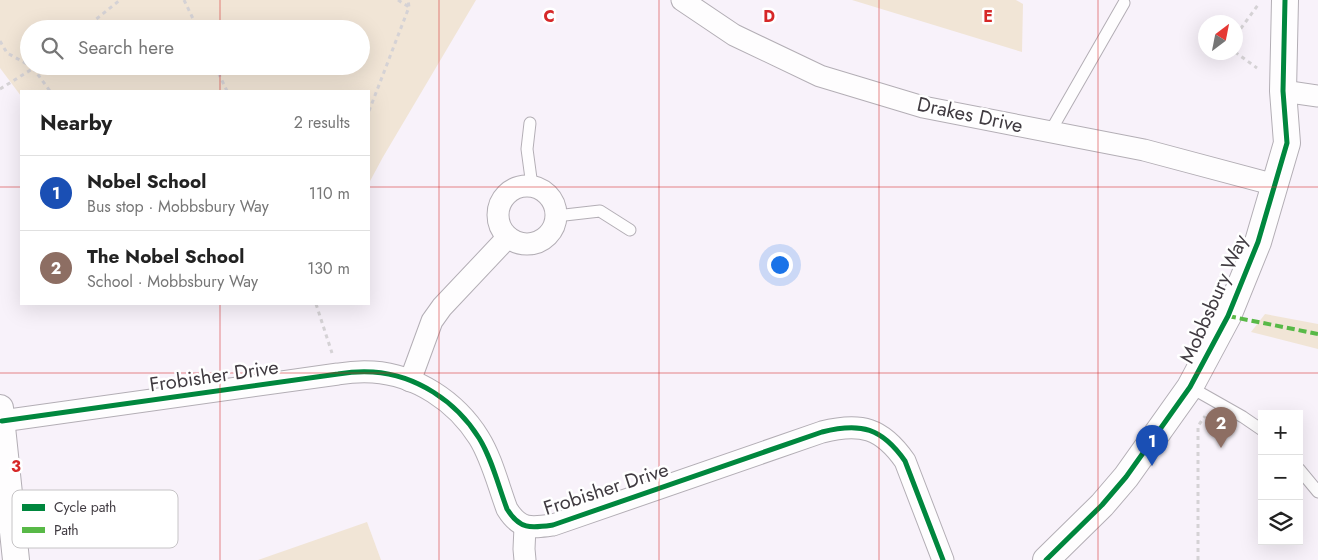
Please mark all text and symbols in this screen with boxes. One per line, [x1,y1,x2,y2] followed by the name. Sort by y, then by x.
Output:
[543,5,555,28] text: C
[763,5,775,28] text: D
[983,5,993,28] text: E
[1198,15,1243,60] north arrow
[20,20,370,75] search box
[38,34,66,62] icon: search
[78,34,174,61] text: Search here
[914,90,1026,140] street label: Drakes Drive
[40,108,112,138] text: Nearby
[294,111,350,134] text: 2 results
[87,168,206,195] text: Nobel School
[52,182,60,205] text: 1
[309,182,350,205] text: 110 m
[87,195,269,218] text: Bus stop · Mobbsbury Way
[1173,230,1255,368] street label: Mobbsbury Way
[87,243,244,270] text: The Nobel School
[767,252,793,278] your location
[51,257,61,280] text: 2
[307,257,350,280] text: 130 m
[87,270,258,293] text: School · Mobbsbury Way
[148,353,280,399] street label: Frobisher Drive
[1205,407,1237,448] pin: 2
[1258,410,1303,545] map controls
[1258,410,1303,455] button: +
[1136,425,1168,466] pin: 1
[11,455,21,478] text: 3
[540,455,672,523] street label: Frobisher Drive
[1258,455,1303,500] button: −
[12,490,178,548] legend
[54,497,116,517] text: Cycle path
[1258,500,1303,545] button: layers
[54,520,79,540] text: Path

